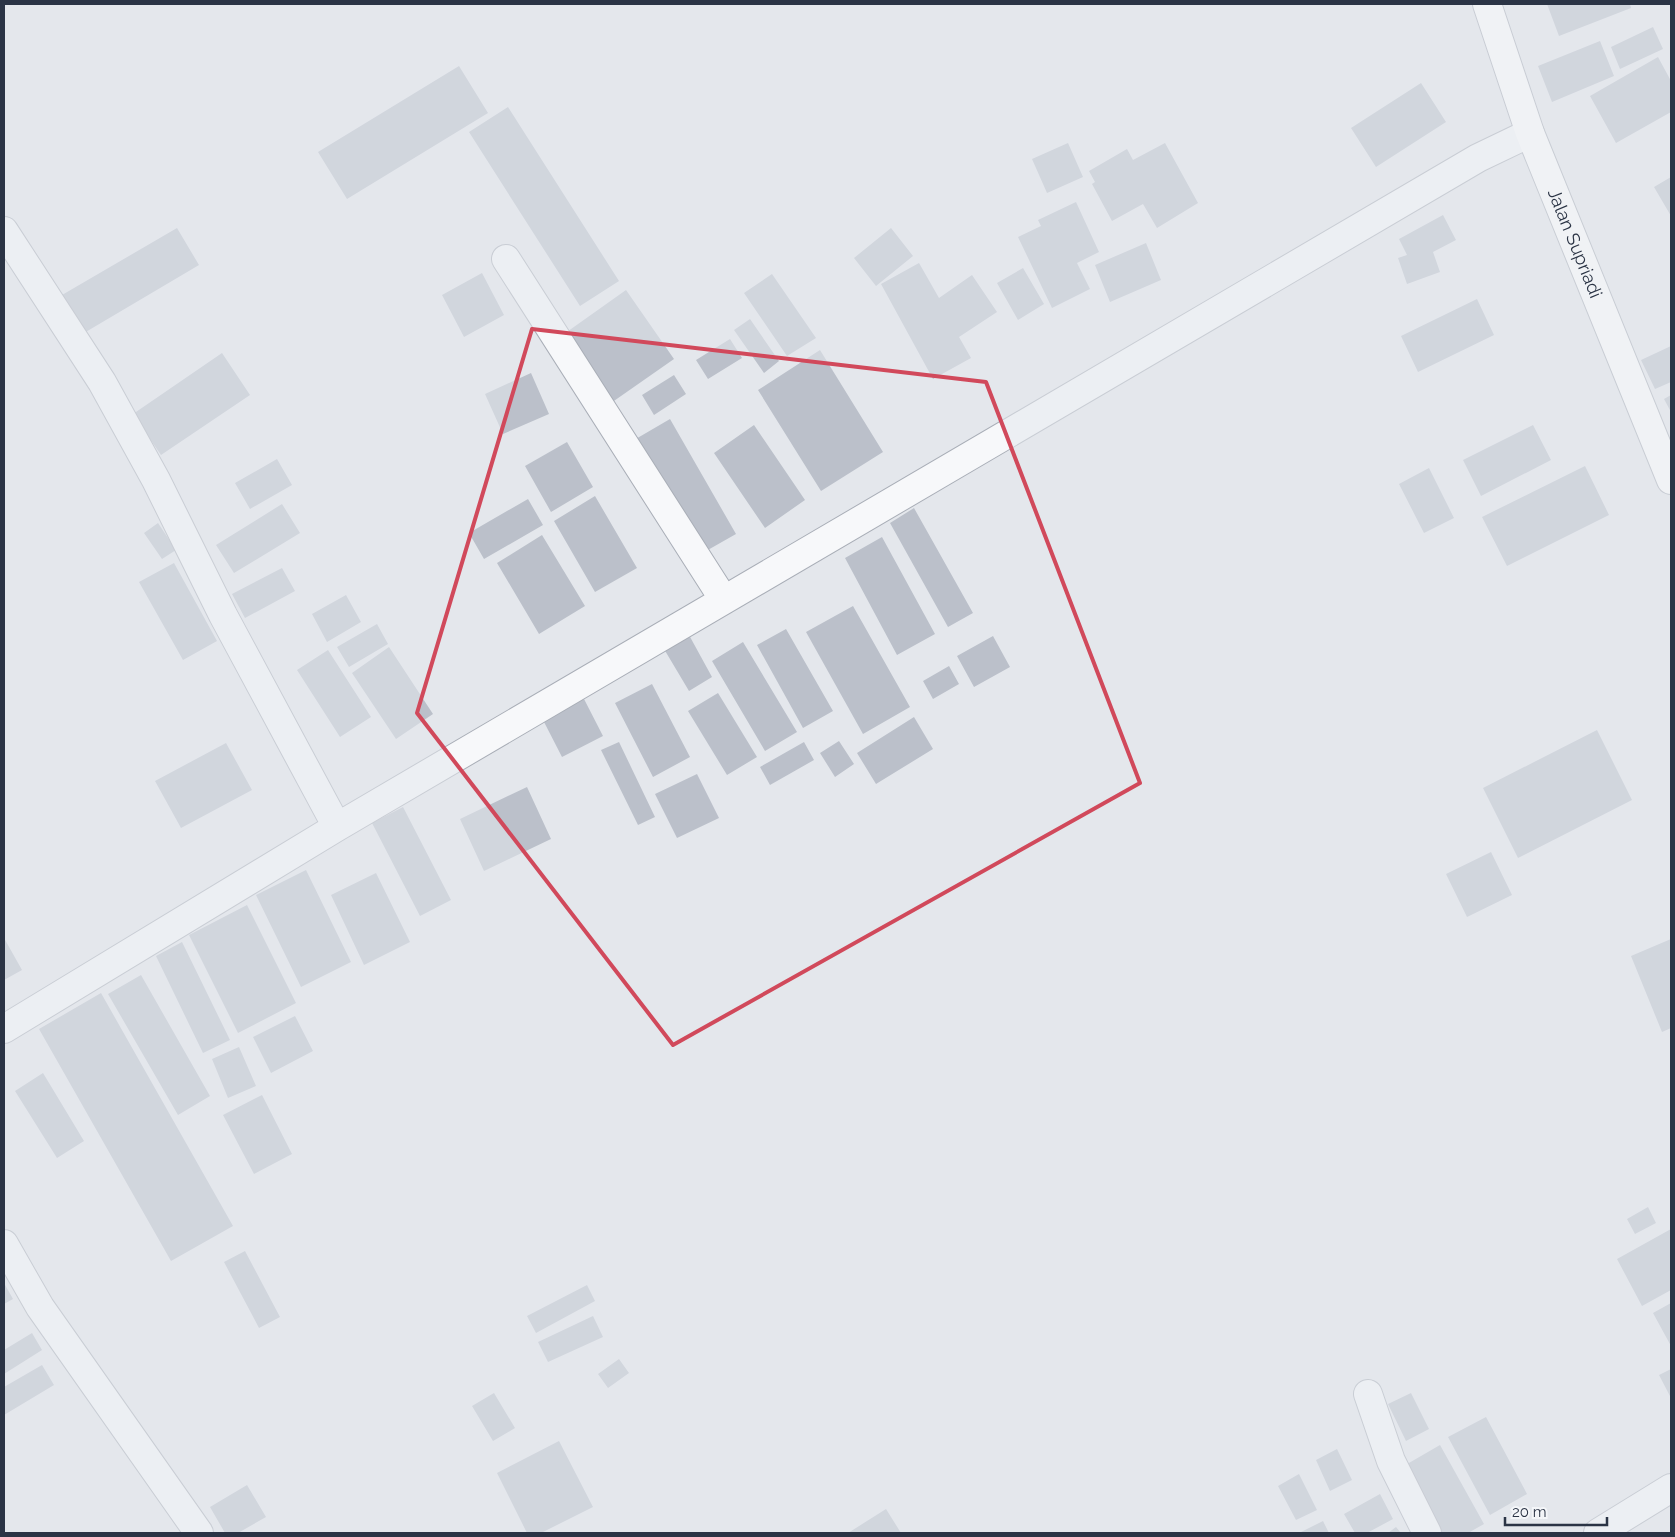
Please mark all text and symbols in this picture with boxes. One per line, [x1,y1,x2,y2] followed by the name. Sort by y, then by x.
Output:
[1544,185,1607,301] street label: Jalan Supriadi
[1505,1494,1608,1526] scale bar
[1512,1503,1547,1521] text: 20 m

